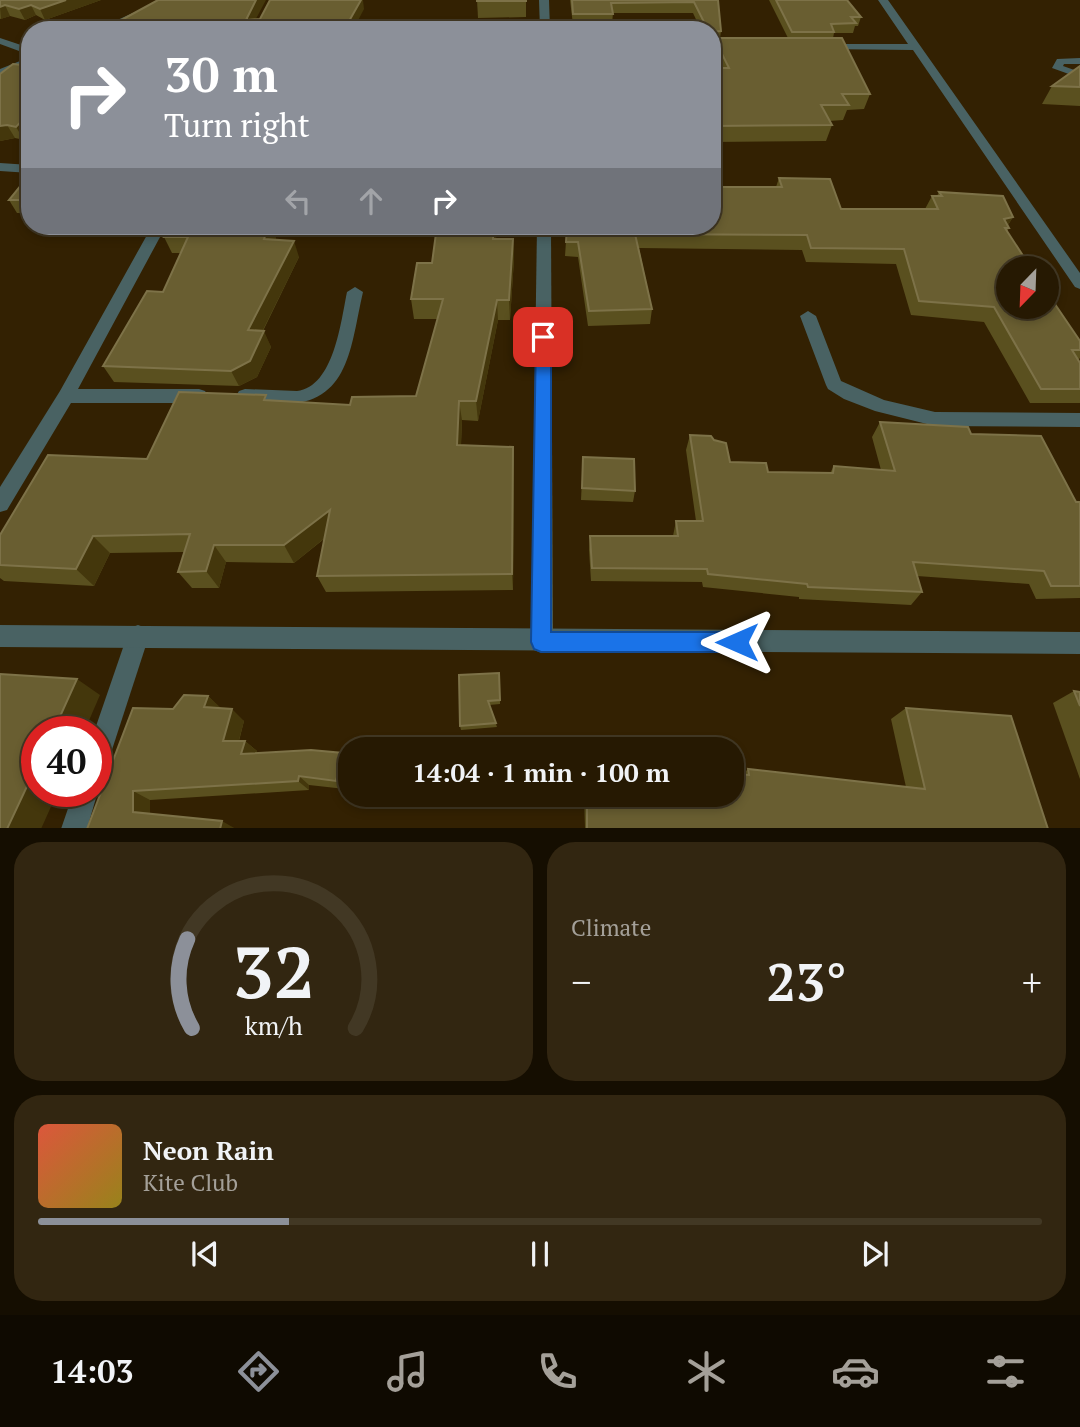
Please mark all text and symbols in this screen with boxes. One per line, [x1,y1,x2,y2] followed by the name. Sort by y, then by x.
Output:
[164,41,278,106] text: 30 m
[49,49,140,140] icon: right
[164,104,310,146] text: Turn right
[279,182,317,220] icon: left
[352,182,390,220] icon: ahead
[425,182,463,220] icon: right
[996,256,1059,318] north arrow
[996,256,1059,319] map controls
[513,307,573,367] pin
[524,318,562,356] icon: arrive
[700,605,774,679] position arrow
[21,716,112,807] speed limit sign: 40
[412,755,670,789] text: 14:04 · 1 min · 100 m
[571,912,651,943] text: Climate
[232,922,315,1019] text: 32
[766,947,847,1016] text: 23°
[571,957,591,1007] text: −
[1022,957,1042,1007] text: +
[245,1008,303,1041] text: km/h
[143,1133,274,1167] text: Neon Rain
[143,1167,238,1198] text: Kite Club
[186,1235,224,1273] icon: previous
[521,1235,559,1273] icon: pause
[856,1235,894,1273] icon: next
[234,1347,283,1396] icon: directions
[383,1347,432,1396] icon: music
[533,1347,582,1396] icon: phone
[682,1347,731,1396] icon: climate
[831,1347,880,1396] icon: car
[981,1347,1030,1396] icon: filters
[50,1350,133,1392] text: 14:03

